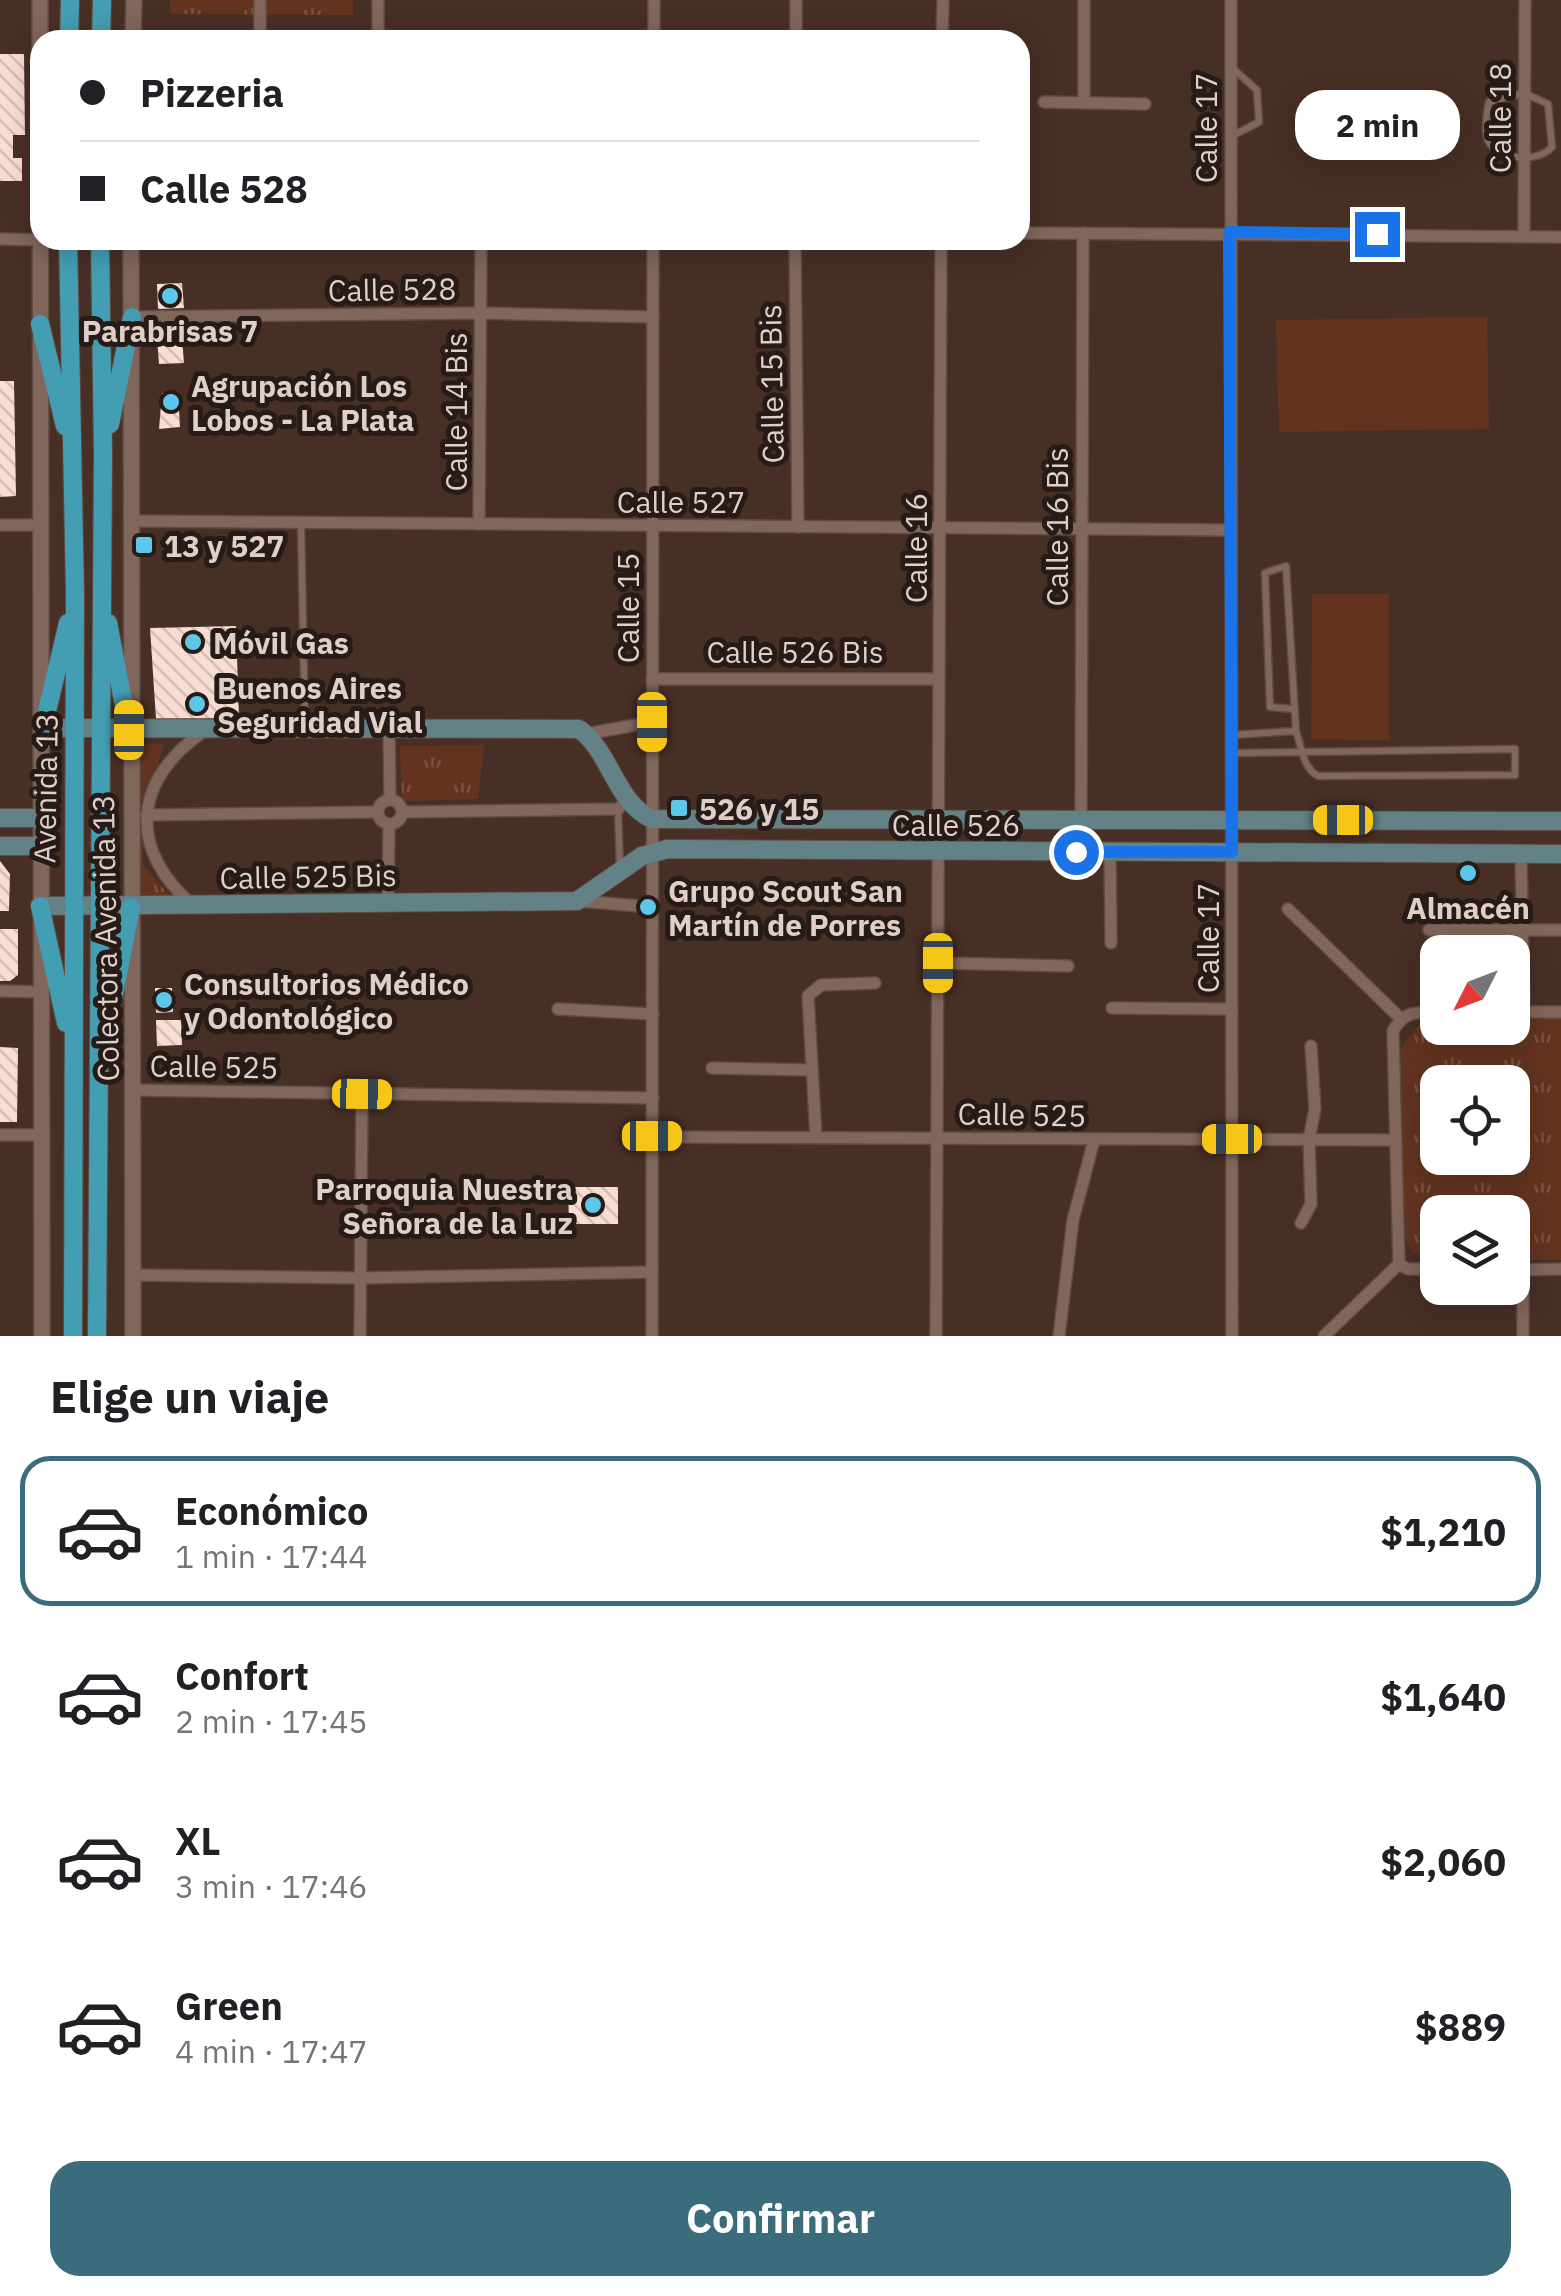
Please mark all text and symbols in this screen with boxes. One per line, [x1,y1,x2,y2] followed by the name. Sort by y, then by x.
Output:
[1480,63,1519,173] street label: Calle 18
[140,68,284,117] text: Pizzeria
[1186,73,1225,183] street label: Calle 17
[1294,89,1460,159] callout: 2 min
[1336,104,1419,146] text: 2 min
[140,164,308,213] text: Calle 528
[1355,212,1400,257] route end
[327,268,457,310] street label: Calle 528
[159,285,181,307] marker: Parabrisas 7
[750,304,792,464] street label: Calle 15 Bis
[82,311,258,350] place label: Parabrisas 7
[436,332,475,492] street label: Calle 14 Bis
[191,366,414,439] place label: Agrupación Los Lobos - La Plata
[160,391,182,413] marker: Agrupación Los Lobos - La Plata
[1037,447,1076,607] street label: Calle 16 Bis
[617,482,745,521] street label: Calle 527
[896,493,935,603] street label: Calle 16
[164,526,284,565] place label: 13 y 527
[133,534,155,556] marker: 13 y 527
[608,553,647,663] street label: Calle 15
[213,623,349,662] place label: Móvil Gas
[182,631,204,653] marker: Móvil Gas
[706,632,884,671] street label: Calle 526 Bis
[217,668,422,741] place label: Buenos Aires Seguridad Vial
[637,692,667,752] car
[186,693,208,715] marker: Buenos Aires Seguridad Vial
[114,700,144,760] car
[24,712,66,864] street label: Avenida 13
[699,789,819,828] place label: 526 y 15
[83,794,127,1082] street label: Colectora Avenida 13
[668,797,690,819] marker: 526 y 15
[892,805,1020,844] street label: Calle 526
[1313,805,1373,835] car
[1054,830,1099,875] route start
[219,855,397,897] street label: Calle 525 Bis
[1457,862,1479,884] marker: Almacén
[668,871,903,944] place label: Grupo Scout San Martín de Porres
[1188,883,1227,993] street label: Calle 17
[1406,888,1530,927] place label: Almacén
[637,896,659,918] marker: Grupo Scout San Martín de Porres
[923,933,953,993] car
[1420,935,1530,1045] north arrow
[1420,935,1530,1305] map controls
[184,964,469,1037] place label: Consultorios Médico y Odontológico
[153,989,175,1011] marker: Consultorios Médico y Odontológico
[149,1045,279,1087] street label: Calle 525
[1420,1065,1530,1175] button: locate
[332,1078,392,1110] car
[957,1093,1087,1135] street label: Calle 525
[622,1121,682,1151] car
[1202,1124,1262,1154] car
[315,1169,573,1242] place label: Parroquia Nuestra Señora de la Luz
[582,1194,604,1216] marker: Parroquia Nuestra Señora de la Luz
[1420,1195,1530,1305] button: layers
[50,1367,329,1425] text: Elige un viaje
[55,1486,145,1576] icon: car
[175,1486,368,1535] text: Económico
[1380,1507,1506,1556] text: $1,210
[175,1535,368,1577] text: 1 min · 17:44
[55,1651,145,1741] icon: car
[175,1651,309,1700] text: Confort
[1380,1672,1506,1721] text: $1,640
[175,1700,368,1742] text: 2 min · 17:45
[55,1816,145,1906] icon: car
[175,1816,221,1865] text: XL
[1380,1837,1506,1886] text: $2,060
[175,1865,368,1907] text: 3 min · 17:46
[55,1981,145,2071] icon: car
[175,1981,283,2030] text: Green
[1415,2002,1506,2051] text: $889
[175,2030,368,2072] text: 4 min · 17:47
[50,2161,1511,2276] button: Confirmar

